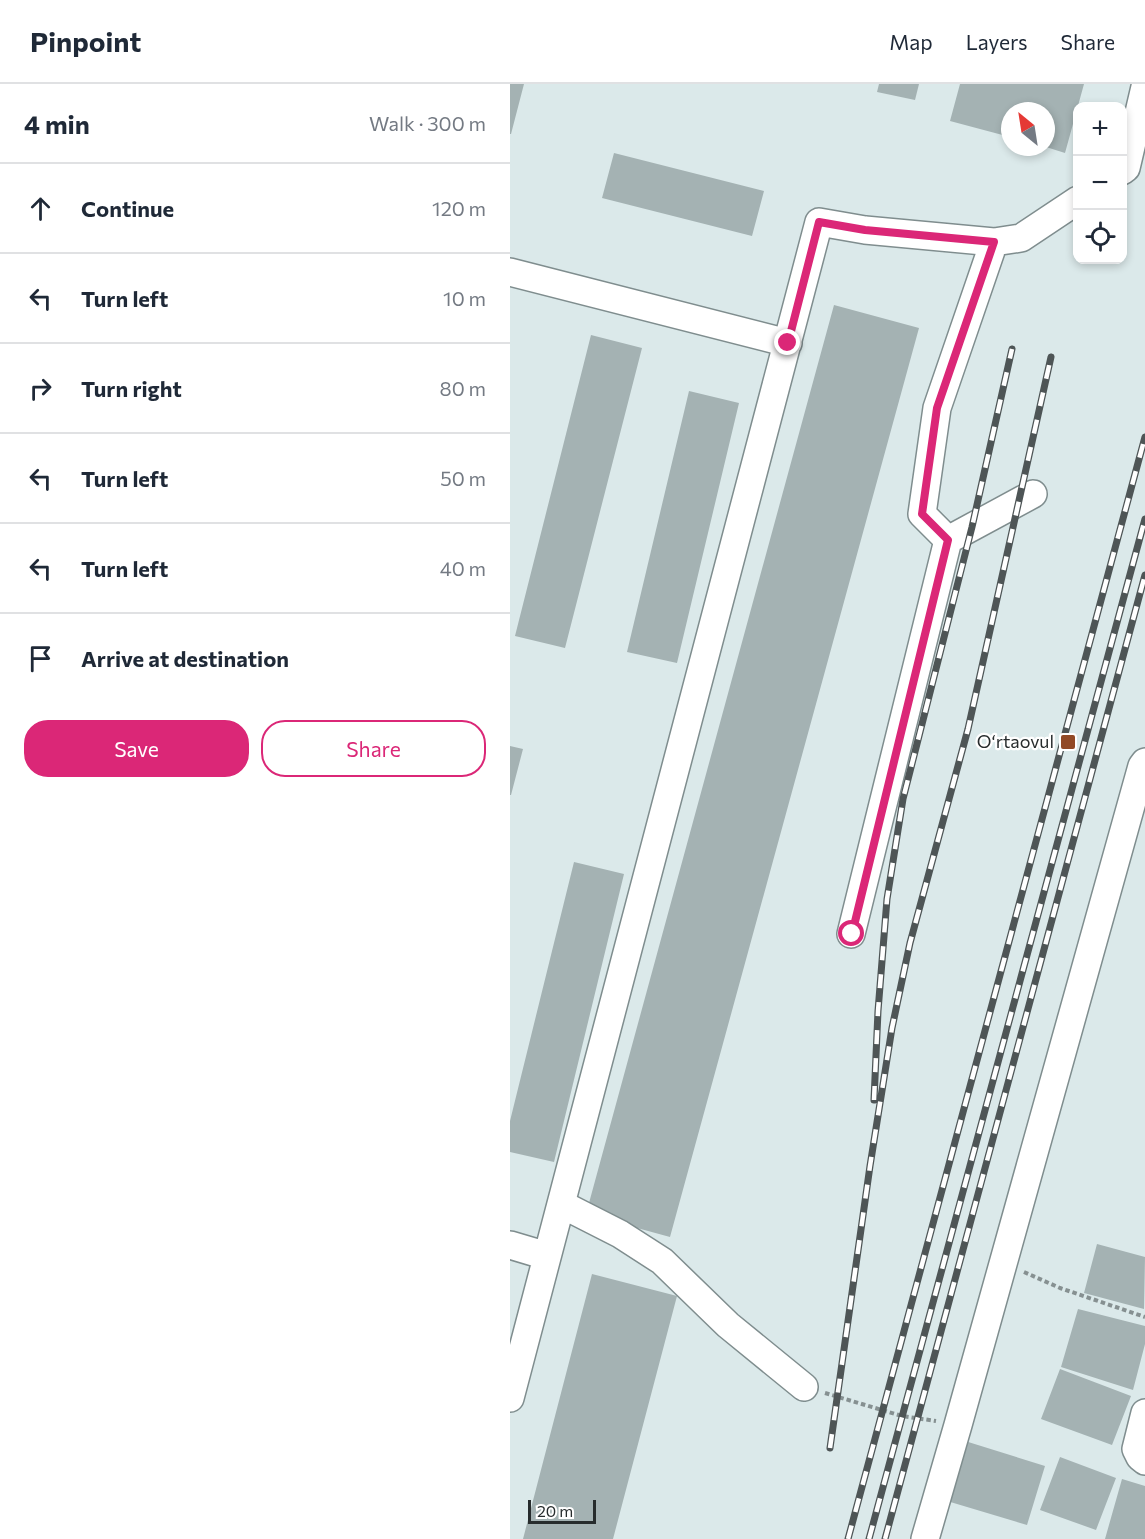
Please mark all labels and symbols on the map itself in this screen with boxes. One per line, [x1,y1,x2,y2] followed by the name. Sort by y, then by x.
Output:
[1001,102,1055,156] north arrow
[774,329,800,355] route end
[977,730,1054,752] place label: Oʻrtaovul
[1059,733,1077,751] marker: Oʻrtaovul
[838,920,864,946] route start
[528,1497,596,1524] scale bar

